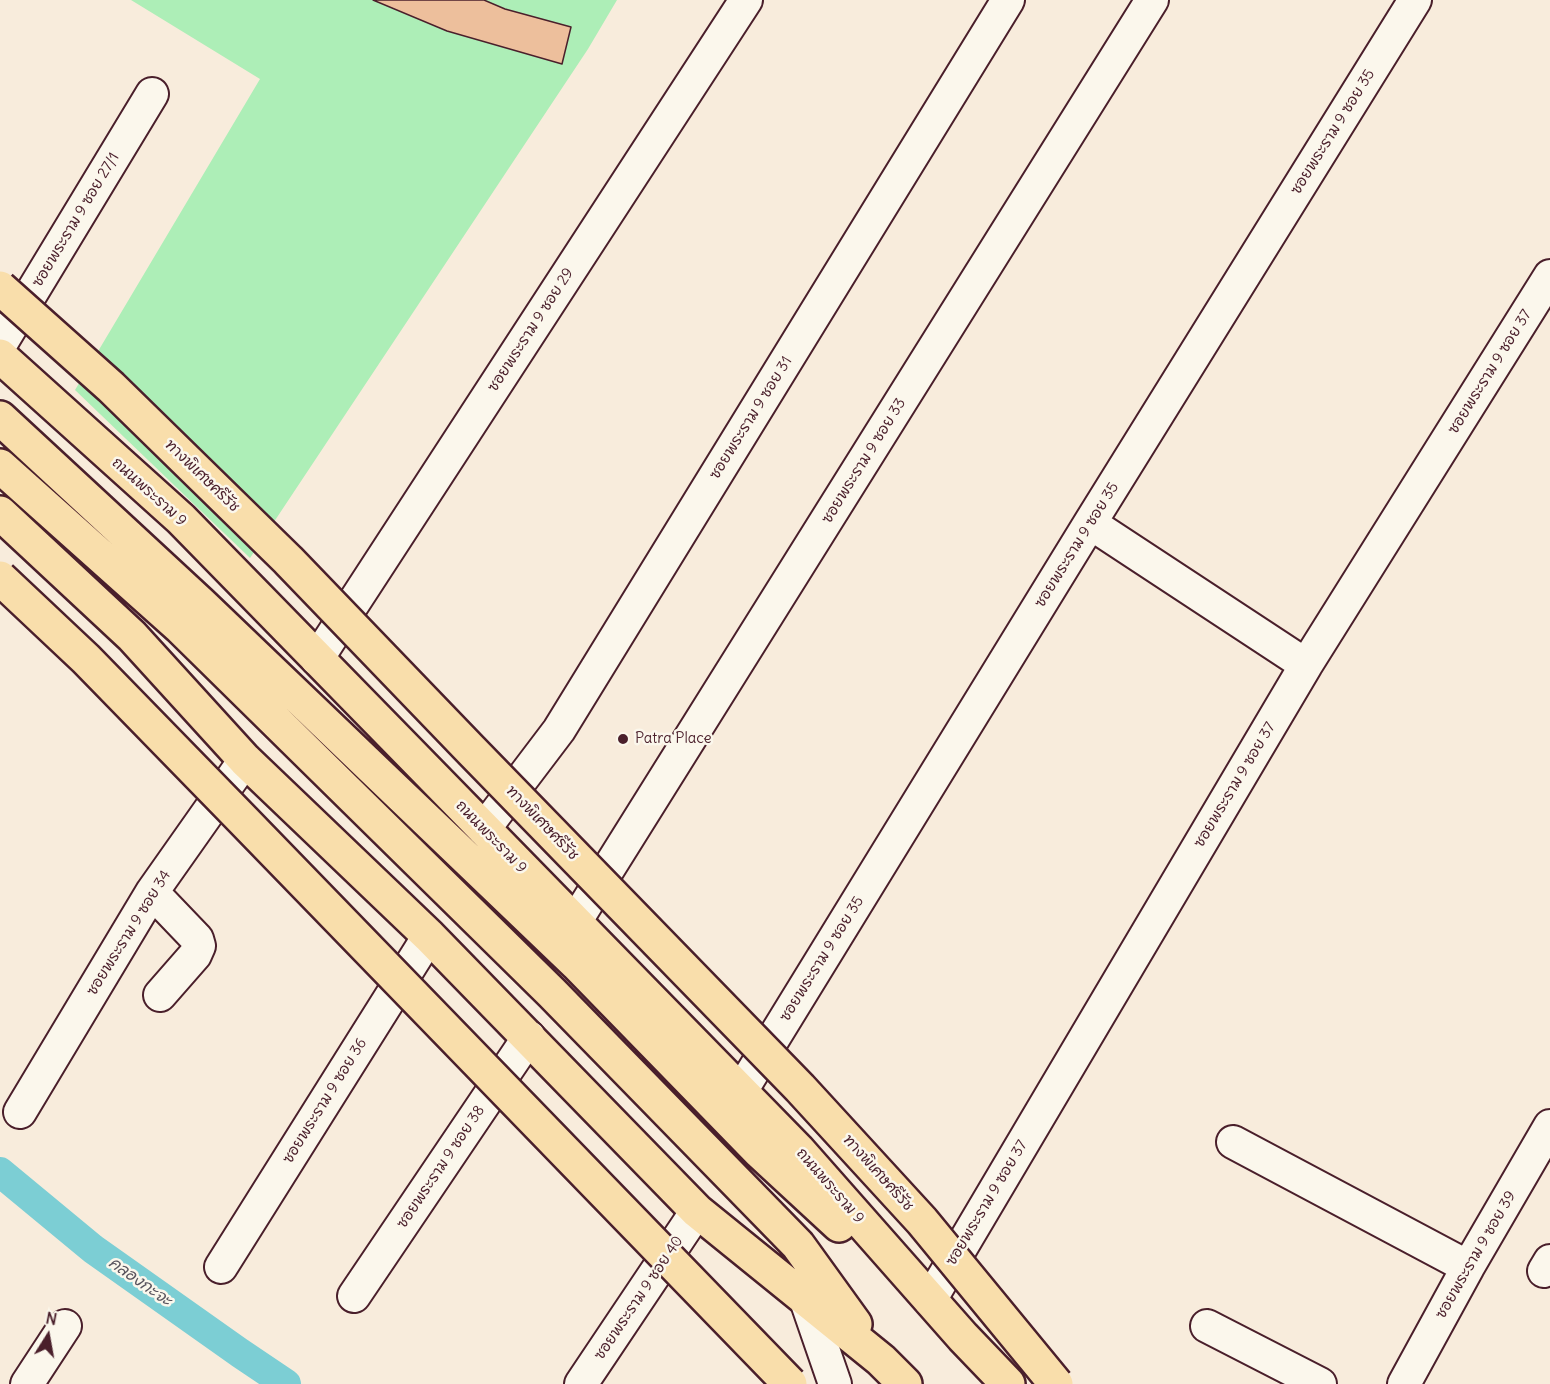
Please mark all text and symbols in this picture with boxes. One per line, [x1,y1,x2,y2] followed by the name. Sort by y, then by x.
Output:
[1287,66,1379,198] street label: ซอยพระราม 9 ซอย 35
[29,149,123,291] street label: ซอยพระราม 9 ซอย 27/1
[484,265,578,395] street label: ซอยพระราม 9 ซอย 29
[1444,307,1536,437] street label: ซอยพระราม 9 ซอย 37
[706,353,796,483] street label: ซอยพระราม 9 ซอย 31
[818,395,910,527] street label: ซอยพระราม 9 ซอย 33
[161,436,243,516] street label: ทางพิเศษศรีรัช
[108,454,190,530] street label: ถนนพระราม 9
[1031,479,1123,611] street label: ซอยพระราม 9 ซอย 35
[1190,719,1280,851] street label: ซอยพระราม 9 ซอย 37
[635,730,712,748] place label: Patra Place
[616,732,630,746] marker: Patra Place
[502,782,582,864] street label: ทางพิเศษศรีรัช
[452,797,530,877] street label: ถนนพระราม 9
[83,867,175,999] street label: ซอยพระราม 9 ซอย 34
[776,893,868,1025] street label: ซอยพระราม 9 ซอย 35
[279,1035,371,1167] street label: ซอยพระราม 9 ซอย 36
[393,1102,489,1232] street label: ซอยพระราม 9 ซอย 38
[839,1131,917,1215] street label: ทางพิเศษศรีรัช
[942,1137,1032,1269] street label: ซอยพระราม 9 ซอย 37
[792,1145,868,1227] street label: ถนนพระราม 9
[1432,1188,1520,1322] street label: ซอยพระราม 9 ซอย 39
[591,1233,687,1363] street label: ซอยพระราม 9 ซอย 40
[105,1253,175,1311] water label: คลองกะจะ
[18,1306,78,1366] north arrow
[44,1307,59,1329] text: N

